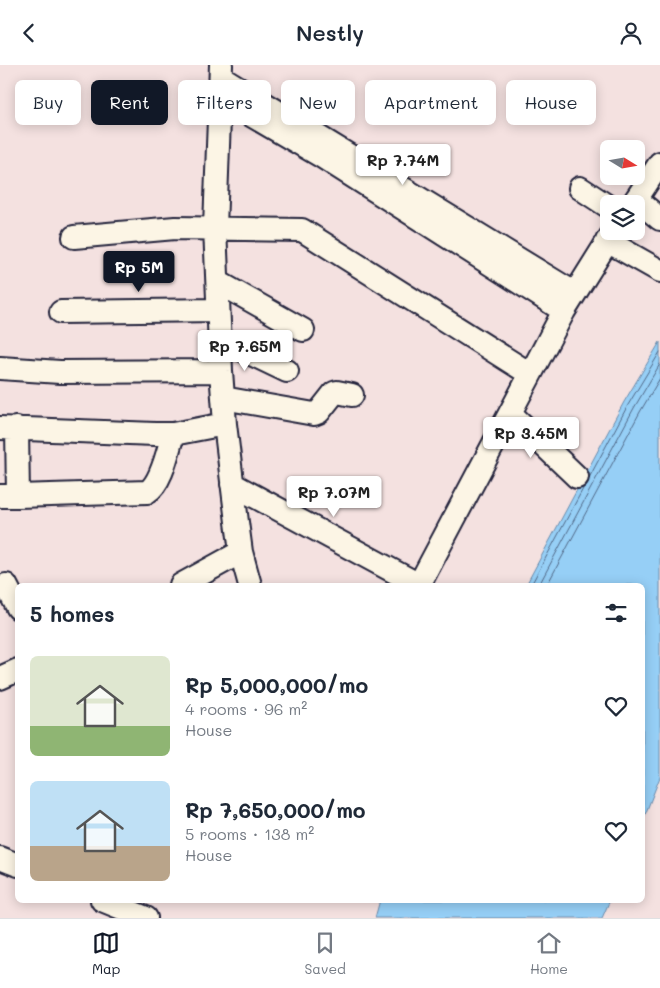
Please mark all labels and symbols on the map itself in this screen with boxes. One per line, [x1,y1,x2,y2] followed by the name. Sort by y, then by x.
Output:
[600,140,645,185] north arrow
[351,143,455,186] pin: Rp 7.74M
[104,251,174,293] pin: Rp 5M
[193,329,297,372] pin: Rp 7.65M
[479,417,583,459] pin: Rp 3.45M
[282,475,386,518] pin: Rp 7.07M

